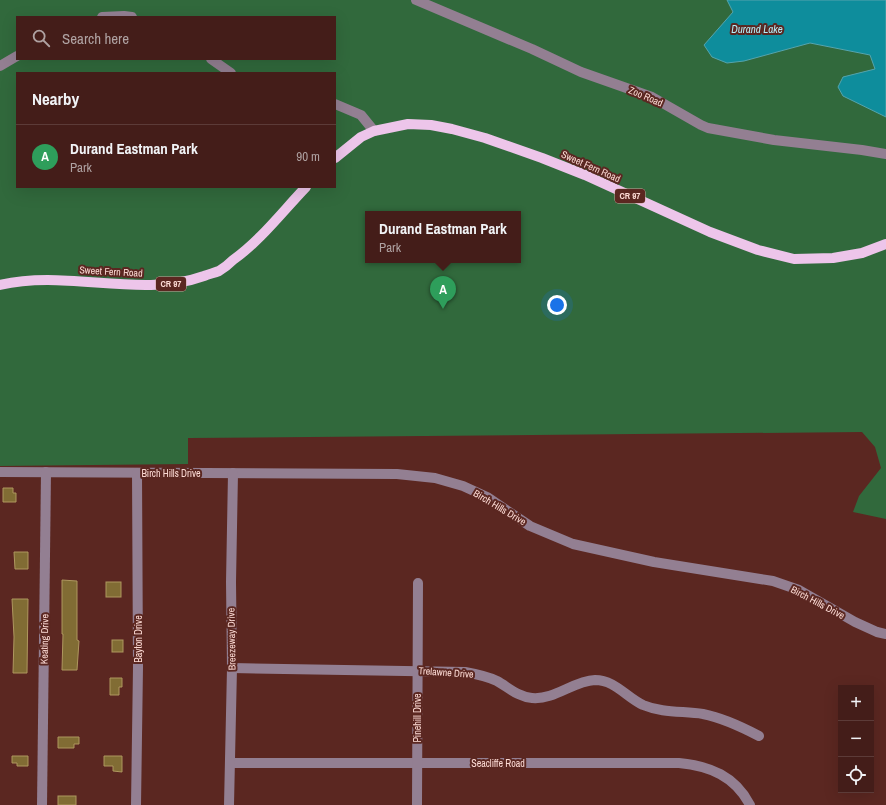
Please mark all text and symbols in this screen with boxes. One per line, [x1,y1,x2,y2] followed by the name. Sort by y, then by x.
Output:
[16,16,336,60] search box
[731,22,783,36] water label: Durand Lake
[30,27,52,49] icon: search
[62,28,129,49] text: Search here
[627,83,665,109] street label: Zoo Road
[32,87,79,110] text: Nearby
[70,138,198,159] text: Durand Eastman Park
[41,148,49,165] text: A
[296,148,320,165] text: 90 m
[559,148,622,185] street label: Sweet Fern Road
[70,159,92,176] text: Park
[615,189,645,203] road number: CR 97
[365,211,521,263] popup
[379,218,507,239] text: Durand Eastman Park
[379,239,401,256] text: Park
[79,263,143,280] street label: Sweet Fern Road
[430,276,456,309] pin: A
[156,277,186,291] road number: CR 97
[547,295,567,315] your location
[141,467,201,480] street label: Birch Hills Drive
[471,487,529,528] street label: Birch Hills Drive
[789,583,847,622] street label: Birch Hills Drive
[224,607,239,670] street label: Breezeway Drive
[38,613,51,664] street label: Keating Drive
[132,615,145,663] street label: Bayton Drive
[418,664,474,681] street label: Trelawne Drive
[838,685,874,793] map controls
[838,685,874,721] button: +
[411,693,424,743] street label: Pinehill Drive
[838,721,874,757] button: −
[471,757,525,770] street label: Seacliffe Road
[838,757,874,793] button: locate

